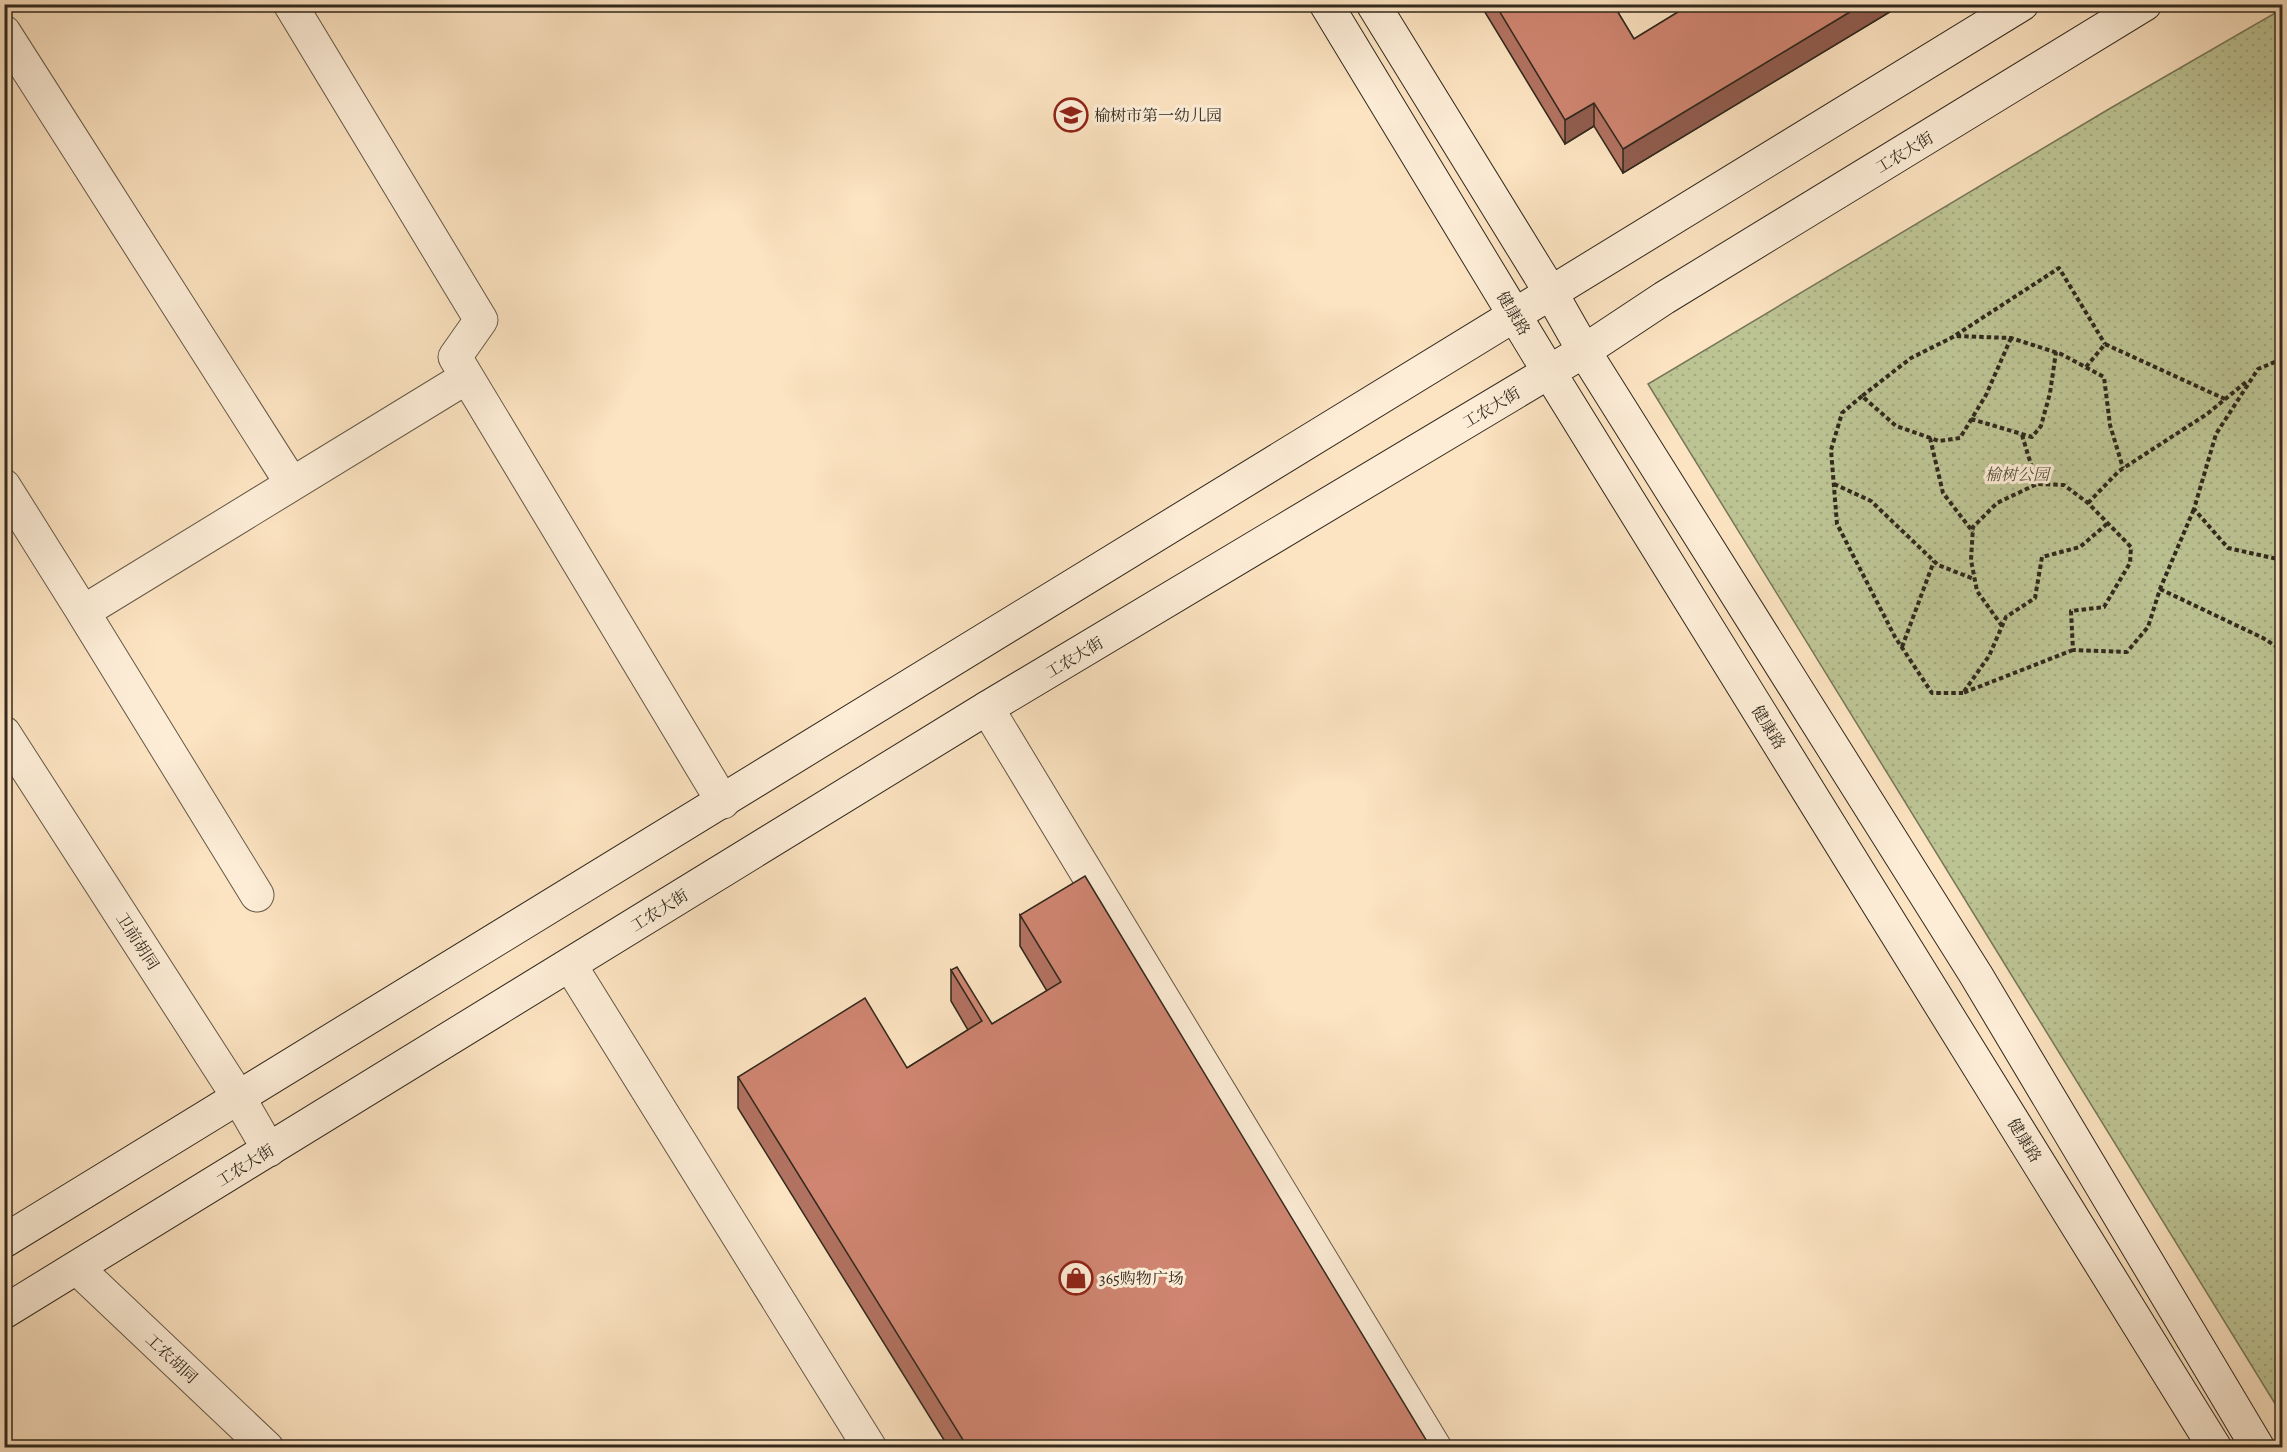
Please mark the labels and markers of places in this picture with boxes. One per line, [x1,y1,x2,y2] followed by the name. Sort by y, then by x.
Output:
[1053,97,1089,133] school or university icon: 榆树市第一幼儿园
[1094,105,1222,127] place label: 榆树市第一幼儿园
[1058,1260,1094,1296] shop icon: 365购物广场
[1099,1268,1184,1290] place label: 365购物广场

